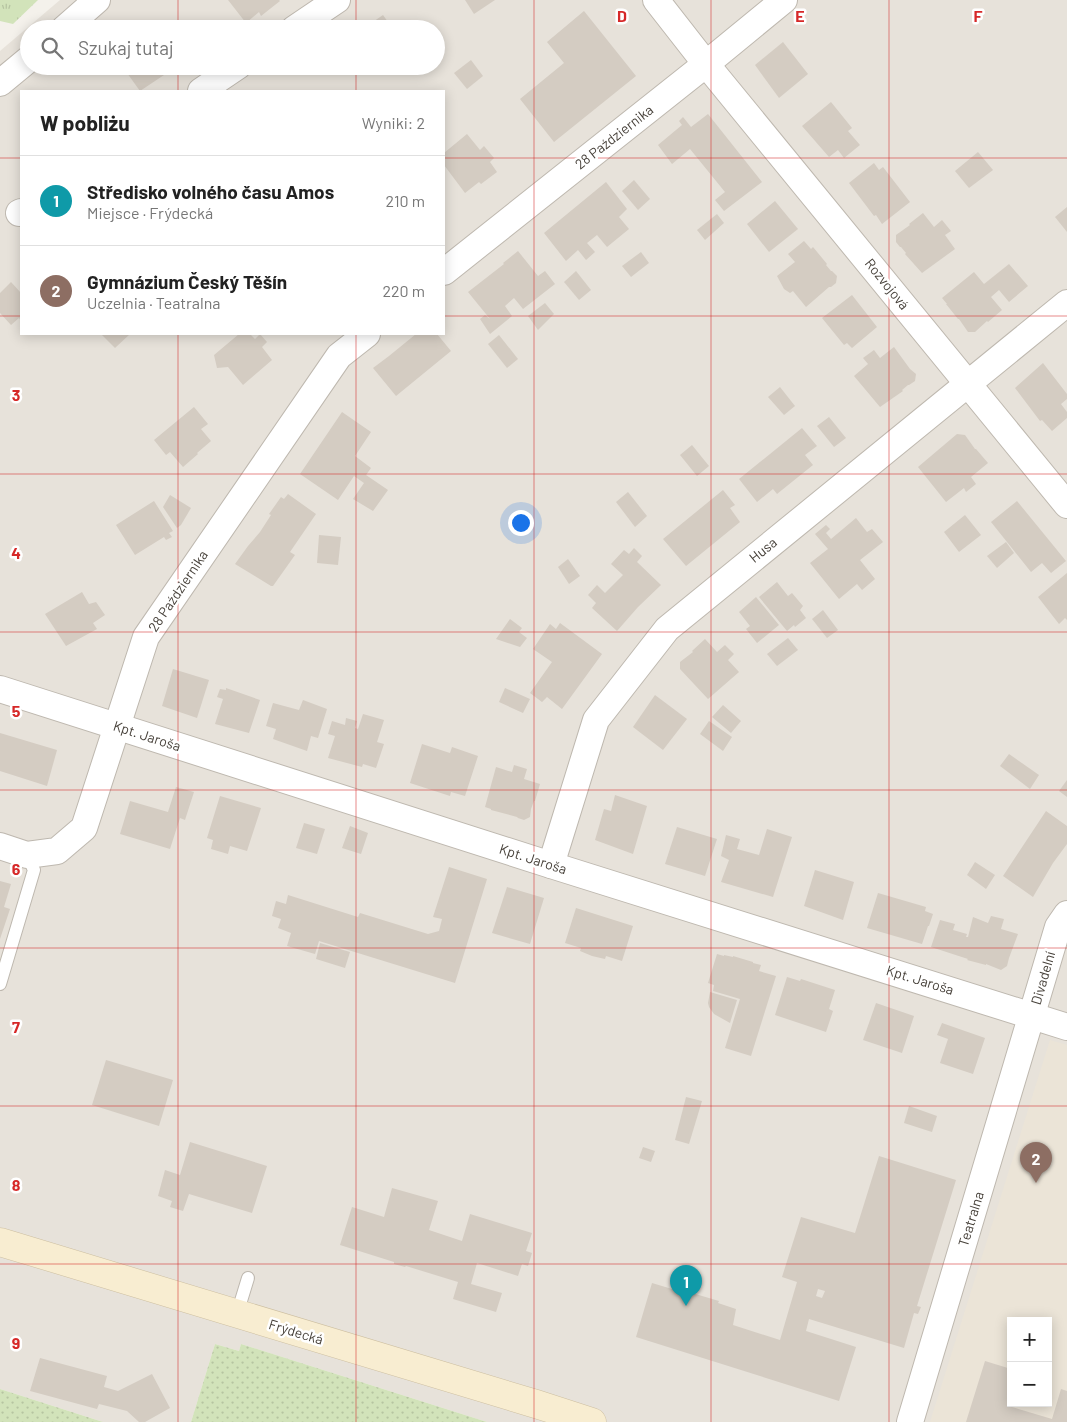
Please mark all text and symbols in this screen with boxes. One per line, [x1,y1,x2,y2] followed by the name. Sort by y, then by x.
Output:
[617,6,627,25] text: D
[795,6,805,25] text: E
[974,6,983,25] text: F
[20,20,445,75] search box
[38,34,66,62] icon: search
[78,36,174,59] text: Szukaj tutaj
[571,101,656,172] street label: 28 Października
[40,110,130,135] text: W pobliżu
[362,113,425,132] text: Wyniki: 2
[87,180,334,203] text: Středisko volného času Amos
[53,191,59,210] text: 1
[386,191,425,210] text: 210 m
[87,203,213,222] text: Miejsce · Frýdecká
[862,255,913,313] street label: Rozvojová
[87,270,287,293] text: Gymnázium Český Těšín
[52,281,60,300] text: 2
[382,281,425,300] text: 220 m
[87,293,221,312] text: Uczelnia · Teatralna
[12,385,20,404] text: 3
[508,510,534,536] your location
[745,533,780,566] street label: Husa
[11,543,21,562] text: 4
[144,547,211,635] street label: 28 Października
[12,701,21,720] text: 5
[111,717,183,754] street label: Kpt. Jaroša
[497,840,569,877] street label: Kpt. Jaroša
[12,859,21,878] text: 6
[1027,949,1058,1007] street label: Divadelní
[884,961,956,998] street label: Kpt. Jaroša
[12,1017,20,1036] text: 7
[1020,1142,1052,1183] pin: 2
[12,1175,21,1194] text: 8
[954,1189,987,1248] street label: Teatralna
[670,1265,702,1306] pin: 1
[267,1315,325,1348] street label: Frýdecká
[1007,1317,1052,1407] map controls
[1007,1317,1052,1362] button: +
[12,1333,20,1352] text: 9
[1007,1362,1052,1407] button: −

